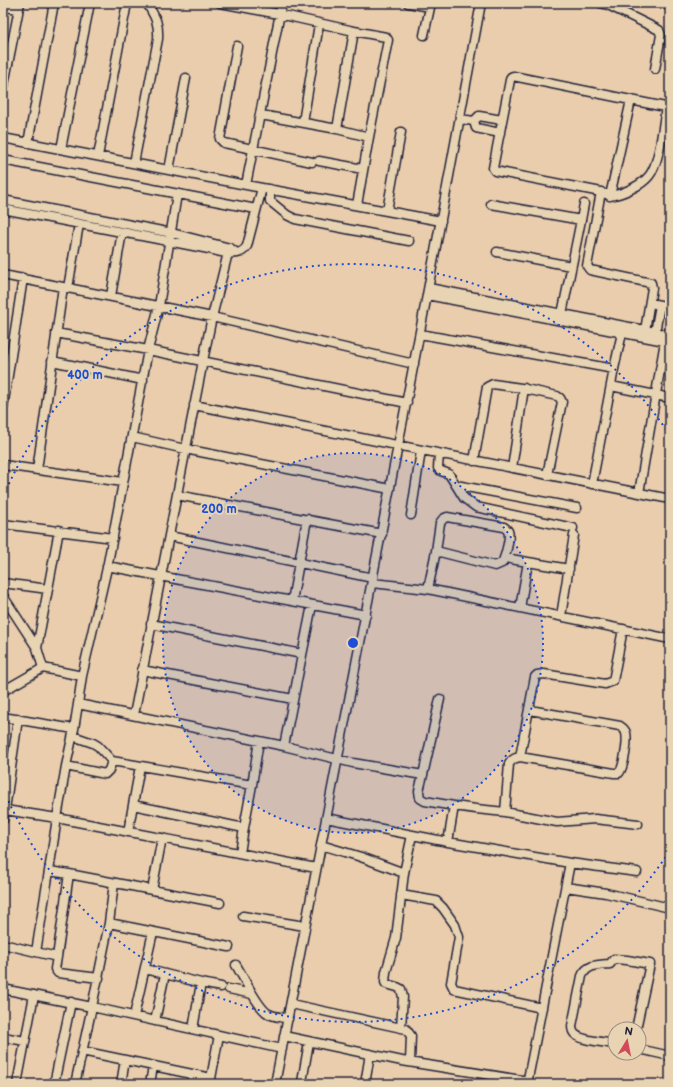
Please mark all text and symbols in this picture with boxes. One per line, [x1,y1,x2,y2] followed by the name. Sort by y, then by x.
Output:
[67,368,103,383] text: 400 m
[201,502,237,517] text: 200 m
[346,636,360,650] centre of rings
[607,1021,647,1061] north arrow
[623,1025,634,1039] text: N

